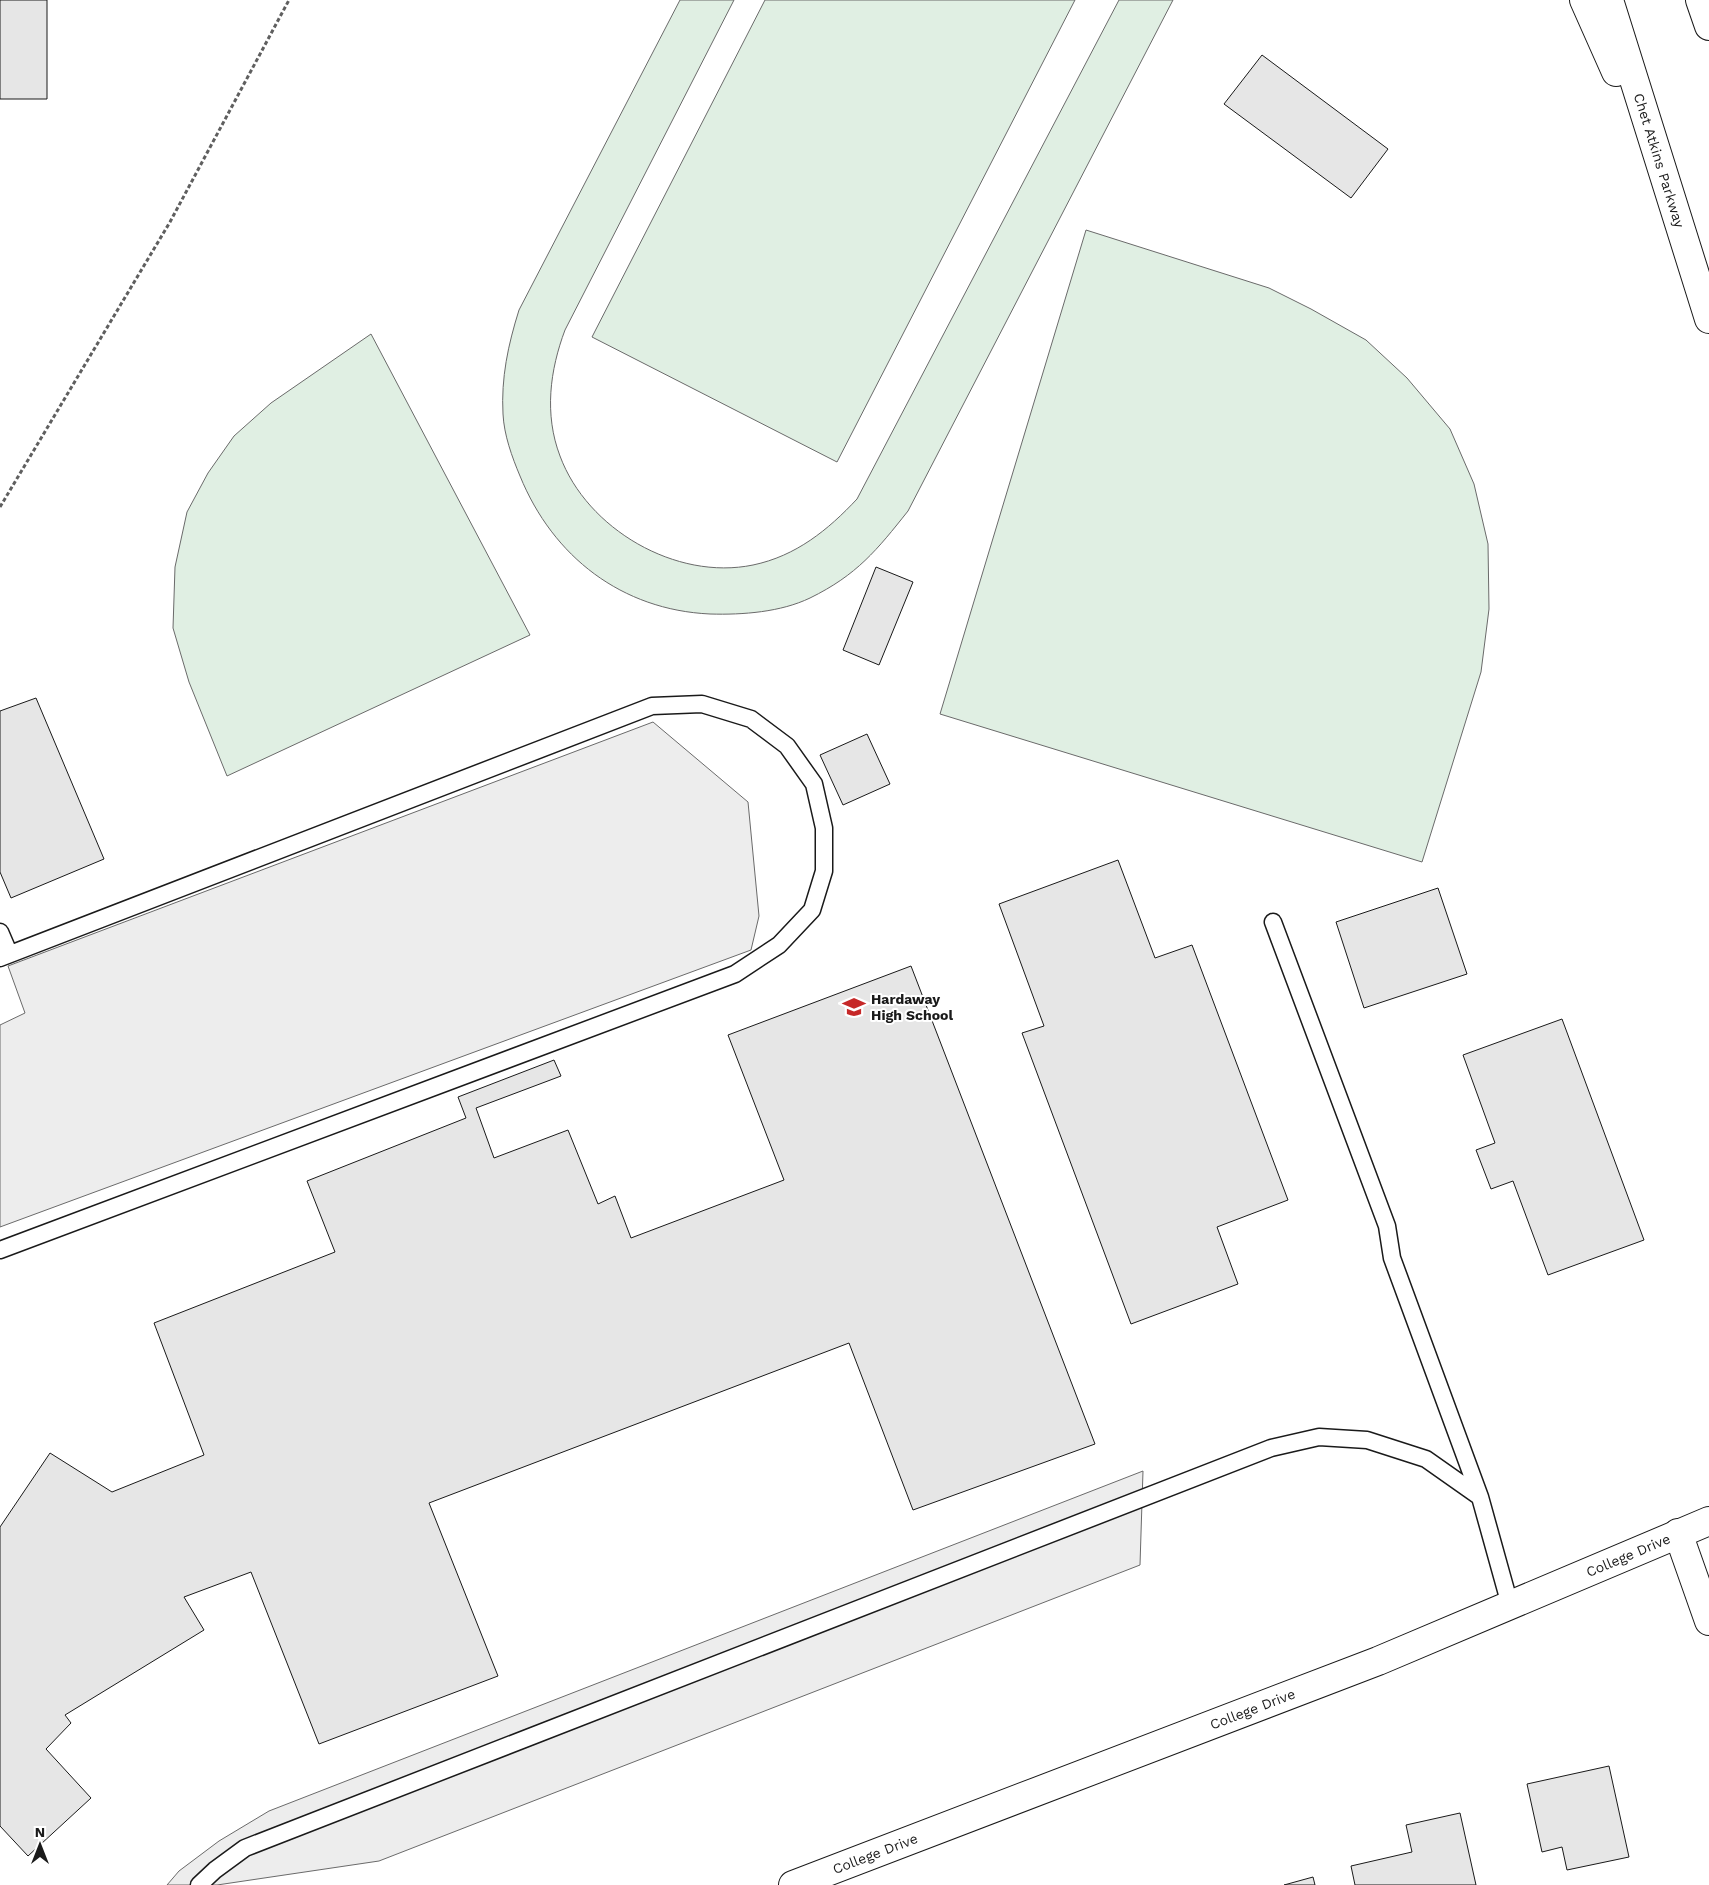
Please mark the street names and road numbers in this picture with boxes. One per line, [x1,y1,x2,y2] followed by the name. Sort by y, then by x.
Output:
[1631,91,1688,230] street label: Chet Atkins Parkway
[1584,1530,1673,1580] street label: College Drive
[1208,1686,1297,1733] street label: College Drive
[830,1830,920,1877] street label: College Drive

